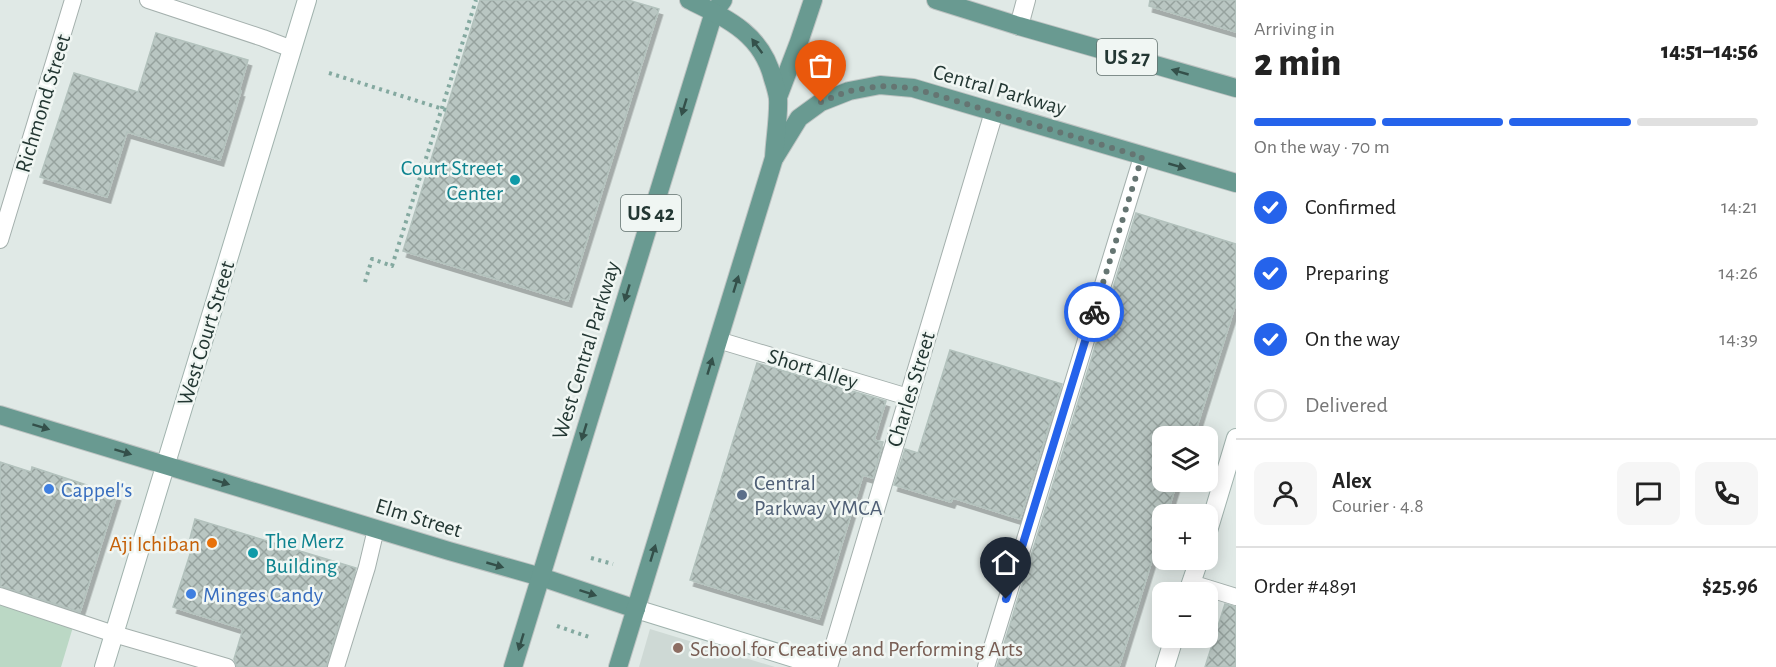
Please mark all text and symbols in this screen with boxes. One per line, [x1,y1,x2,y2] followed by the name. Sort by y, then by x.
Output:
[1254,19,1335,39] text: Arriving in
[11,31,74,175] street label: Richmond Street
[751,38,764,54] one-way arrow
[1097,39,1157,75] road number: US 27
[795,40,846,102] pin
[1661,40,1758,62] text: 14:51–14:56
[1254,44,1341,83] text: 2 min
[804,49,837,82] icon: bag
[931,60,1069,120] street label: Central Parkway
[1171,67,1189,76] one-way arrow
[679,98,688,116] one-way arrow
[1254,137,1390,157] text: On the way · 70 m
[401,157,503,204] place label: Court Street Center
[1168,162,1186,171] one-way arrow
[508,173,522,187] marker: Court Street Center
[1254,191,1287,224] icon: check
[621,195,681,231] road number: US 42
[1305,196,1396,218] text: Confirmed
[1721,197,1758,217] text: 14:21
[1254,257,1287,290] icon: check
[174,258,238,408] street label: West Court Street
[548,258,624,442] street label: West Central Parkway
[1305,262,1389,284] text: Preparing
[1718,263,1758,283] text: 14:26
[732,275,741,293] one-way arrow
[1064,282,1124,342] courier
[622,284,631,302] one-way arrow
[1078,296,1111,329] icon: bike
[1254,323,1287,356] icon: check
[1305,328,1400,350] text: On the way
[883,329,939,449] street label: Charles Street
[1719,329,1758,349] text: 14:39
[765,345,861,393] street label: Short Alley
[706,357,715,375] one-way arrow
[1305,394,1388,416] text: Delivered
[32,423,50,432] one-way arrow
[579,423,588,441] one-way arrow
[1152,426,1218,648] map controls
[1152,426,1218,492] button: layers
[114,448,132,457] one-way arrow
[1254,462,1317,525] button: person
[1617,462,1680,525] button: chat
[1695,462,1758,525] button: phone
[1332,470,1372,492] text: Alex
[754,472,883,519] place label: Central Parkway YMCA
[212,478,230,487] one-way arrow
[61,479,132,501] place label: Cappel's
[42,482,56,496] marker: Cappel's
[735,488,749,502] marker: Central Parkway YMCA
[373,494,465,541] street label: Elm Street
[1332,496,1424,516] text: Courier · 4.8
[1152,504,1218,570] button: +
[265,530,344,577] place label: The Merz Building
[109,533,200,555] place label: Aji Ichiban
[205,536,219,550] marker: Aji Ichiban
[980,537,1031,599] pin
[649,544,658,562] one-way arrow
[246,546,260,560] marker: The Merz Building
[989,546,1022,579] icon: home
[486,561,504,570] one-way arrow
[1254,575,1358,597] text: Order #4891
[1702,575,1758,597] text: $25.96
[1152,582,1218,648] button: −
[203,584,324,606] place label: Minges Candy
[184,587,198,601] marker: Minges Candy
[579,589,597,598] one-way arrow
[515,633,525,651] one-way arrow
[690,638,1023,660] place label: School for Creative and Performing Arts
[671,641,685,655] marker: School for Creative and Performing Arts

